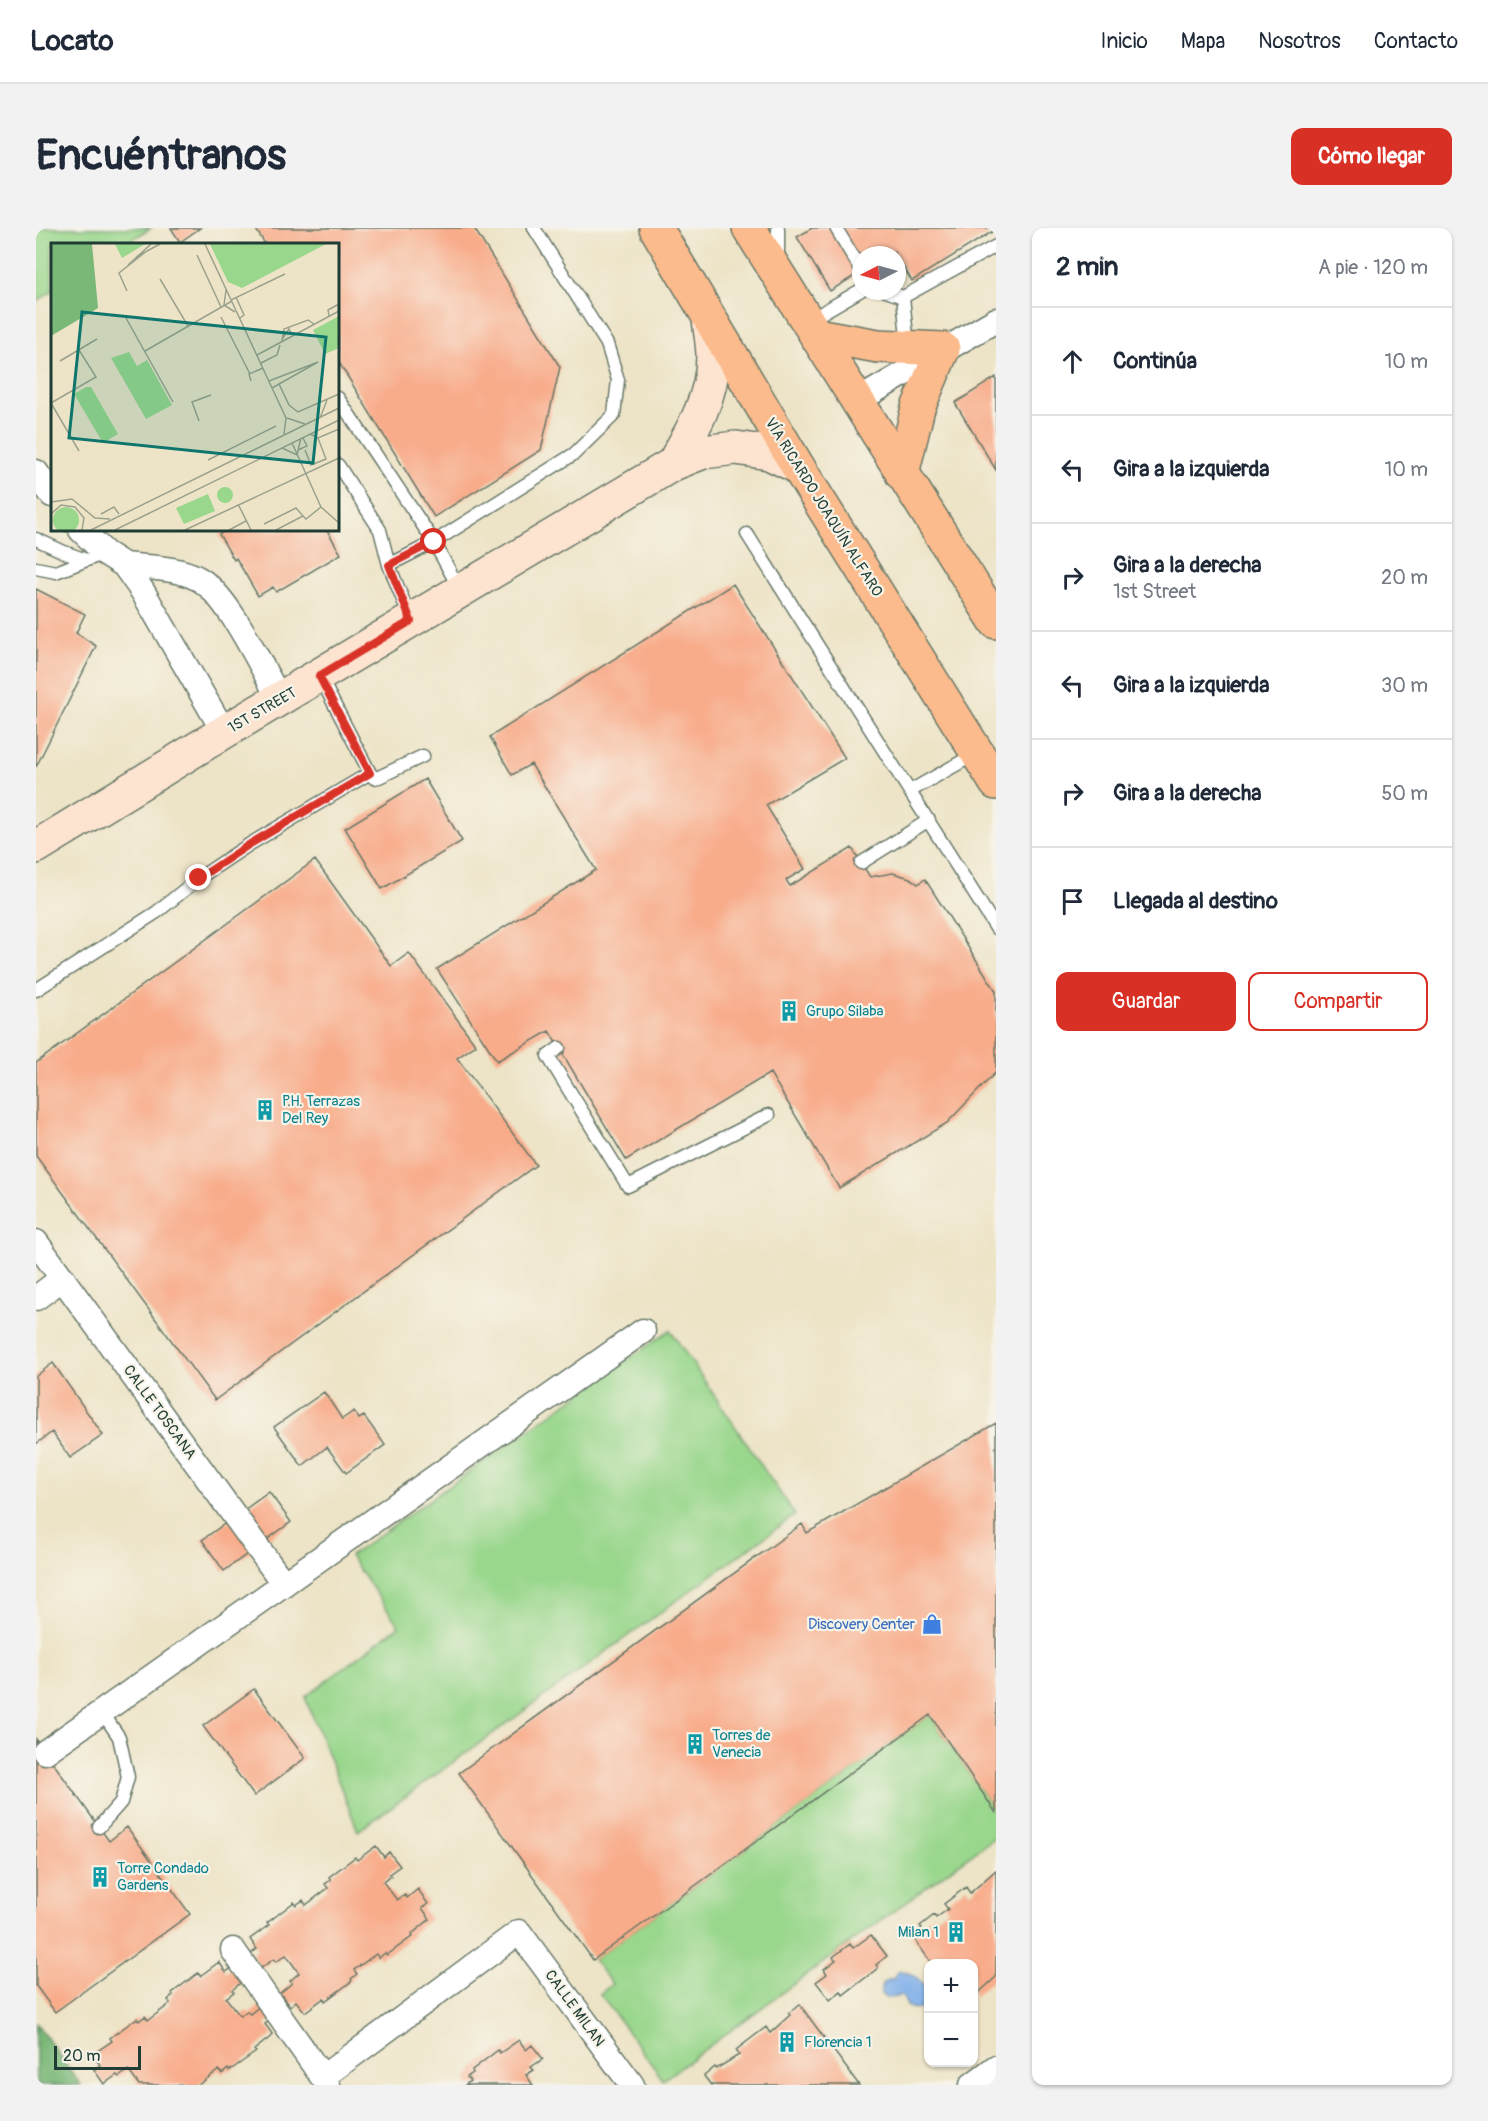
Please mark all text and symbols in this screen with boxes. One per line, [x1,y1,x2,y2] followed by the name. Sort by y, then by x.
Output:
[30,24,114,59] text: Locato
[1101,28,1148,55] text: Inicio
[1181,28,1225,55] text: Mapa
[1258,28,1341,55] text: Nosotros
[1374,28,1458,55] text: Contacto
[1291,128,1452,185] button: Cómo llegar
[36,130,286,182] text: Encuéntranos
[51,243,339,531] inset map
[852,246,906,300] north arrow
[1056,251,1118,283] text: 2 min
[1318,255,1428,280] text: A pie · 120 m
[1056,345,1089,378] icon: ahead
[1113,347,1197,375] text: Continúa
[1384,349,1428,374] text: 10 m
[761,414,887,600] street label: VÍA RICARDO JOAQUÍN ALFARO
[1056,453,1089,486] icon: left
[1113,455,1270,483] text: Gira a la izquierda
[1384,457,1428,482] text: 10 m
[420,528,446,554] route start
[1113,551,1261,579] text: Gira a la derecha
[1056,561,1089,594] icon: right
[1381,565,1428,590] text: 20 m
[1113,579,1196,604] text: 1st Street
[1056,669,1089,702] icon: left
[1113,671,1270,699] text: Gira a la izquierda
[1381,673,1428,698] text: 30 m
[225,683,300,738] street label: 1ST STREET
[1056,777,1089,810] icon: right
[1113,779,1261,807] text: Gira a la derecha
[1381,781,1428,806] text: 50 m
[185,864,211,890] route end
[1056,885,1089,918] icon: arrive
[1113,887,1278,915] text: Llegada al destino
[1056,972,1236,1031] button: Guardar
[1248,972,1428,1031] button: Compartir
[777,999,801,1023] building icon: Grupo Silaba
[806,1002,884,1021] place label: Grupo Silaba
[282,1092,360,1128] place label: P.H. Terrazas Del Rey
[253,1098,277,1122] building icon: P.H. Terrazas Del Rey
[119,1361,200,1464] street label: CALLE TOSCANA
[920,1612,944,1636] shop icon: Discovery Center
[808,1615,916,1634] place label: Discovery Center
[712,1726,771,1762] place label: Torres de Venecia
[683,1732,707,1756] building icon: Torres de Venecia
[117,1859,209,1895] place label: Torre Condado Gardens
[88,1865,112,1889] building icon: Torre Condado Gardens
[944,1920,968,1944] building icon: Milan 1
[898,1923,939,1942] place label: Milan 1
[924,1959,978,2067] map controls
[924,1959,978,2013] button: +
[540,1966,609,2050] street label: CALLE MILAN
[924,2013,978,2067] button: −
[775,2030,799,2054] building icon: Florencia 1
[804,2033,872,2052] place label: Florencia 1
[54,2043,141,2070] scale bar
[63,2046,101,2066] text: 20 m

